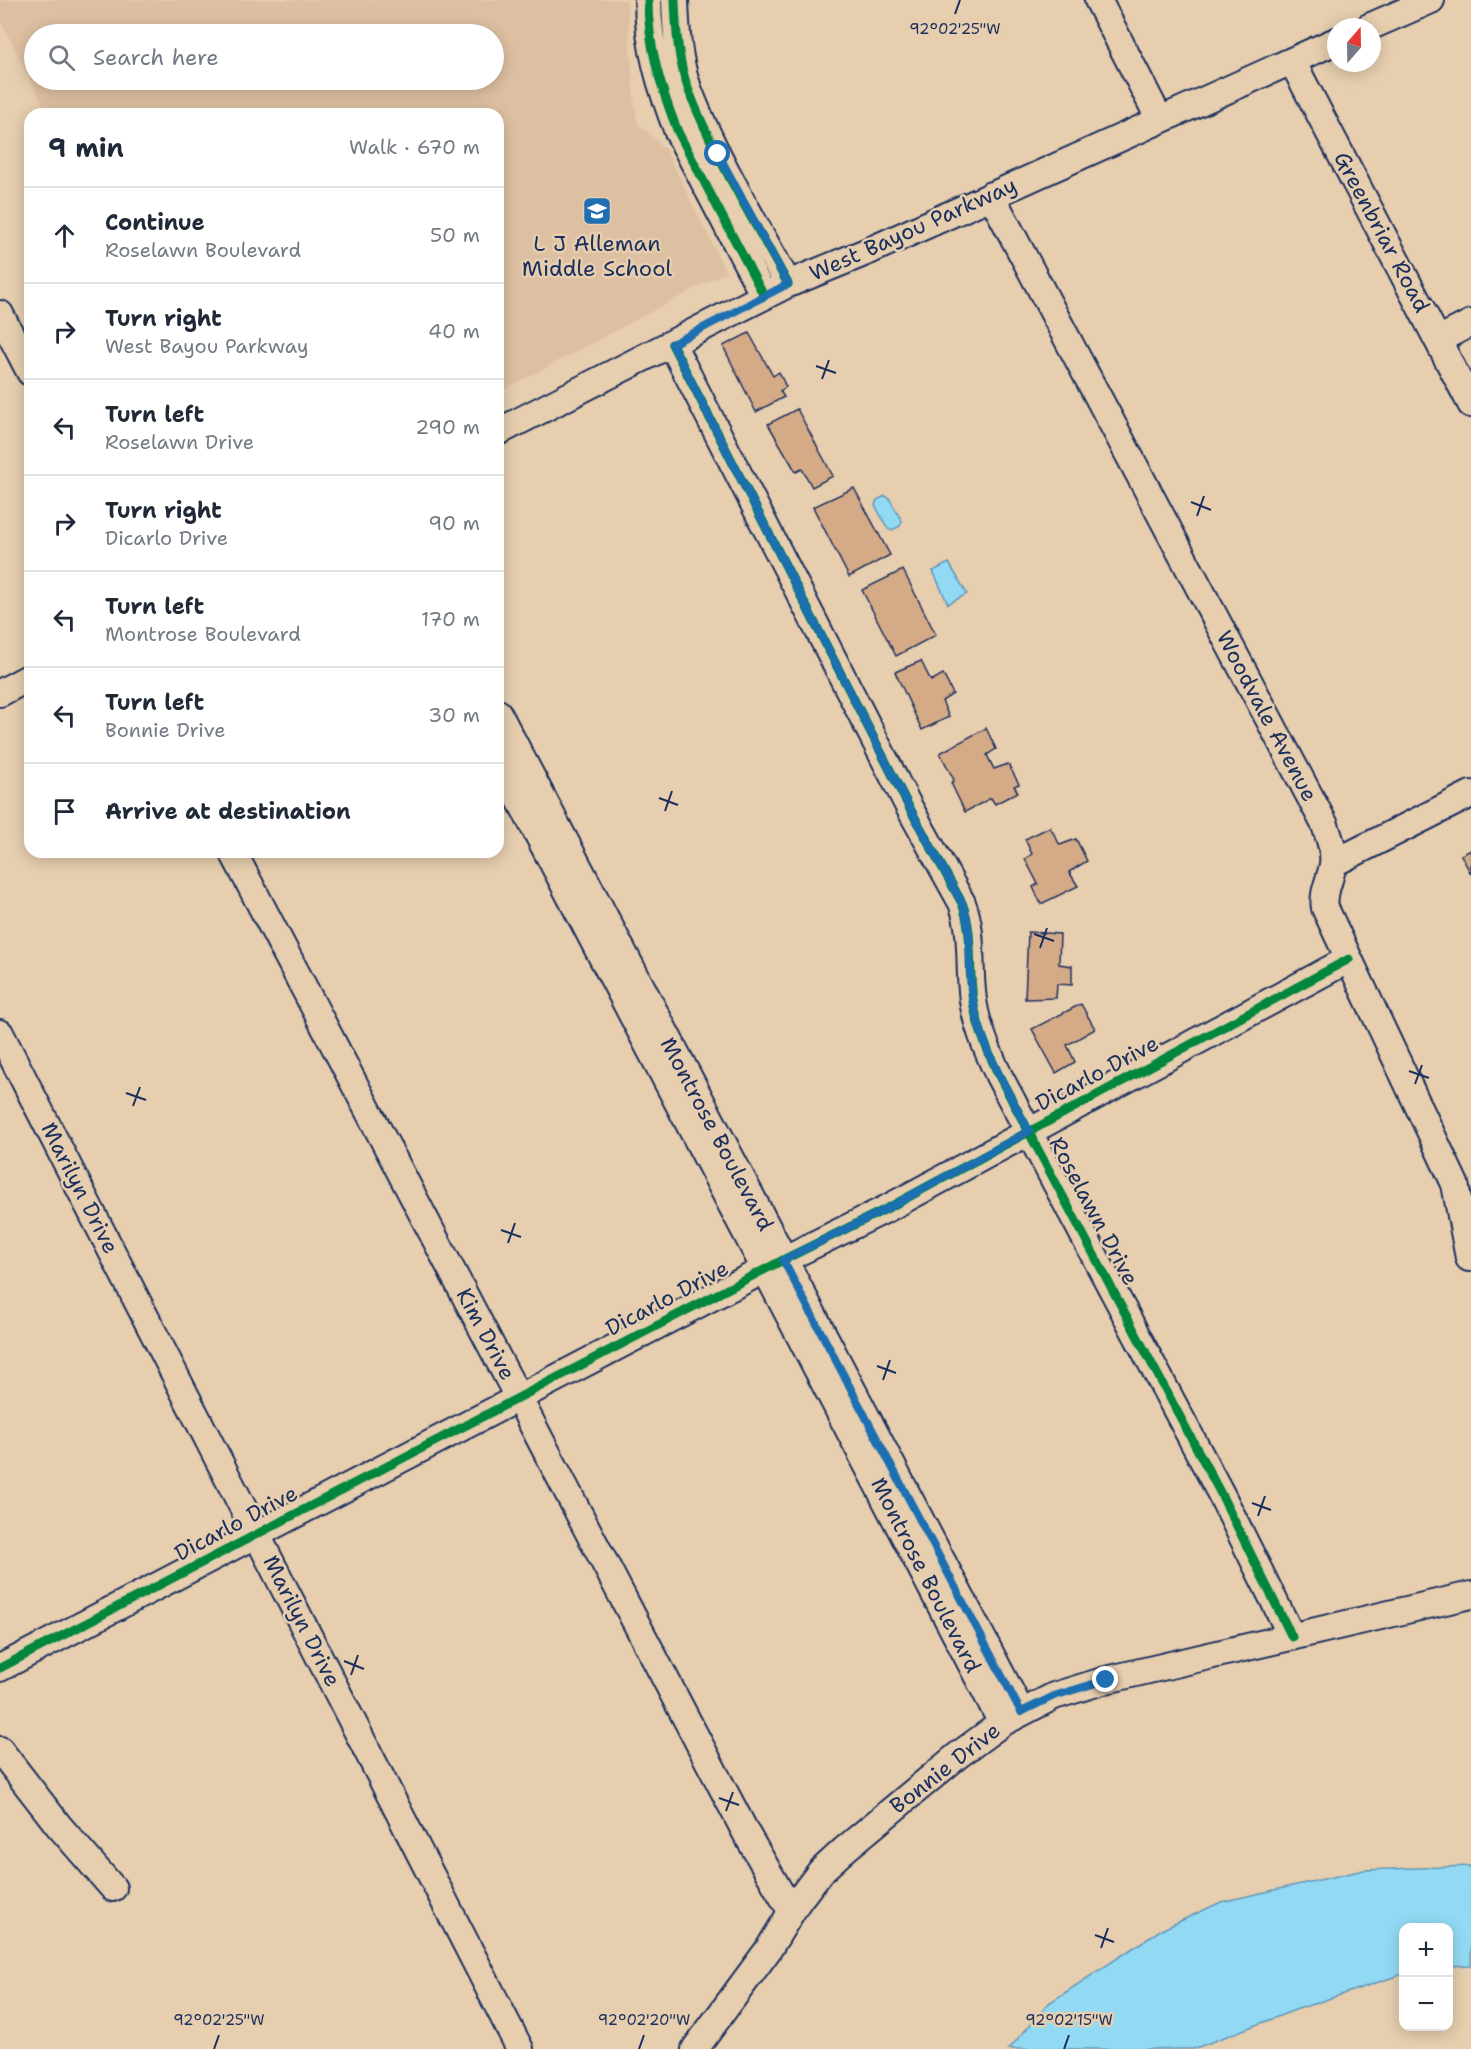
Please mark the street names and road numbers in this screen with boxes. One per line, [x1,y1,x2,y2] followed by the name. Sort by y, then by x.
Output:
[1327,146,1437,318] street label: Greenbriar Road
[805,170,1021,288] street label: West Bayou Parkway
[1210,626,1324,806] street label: Woodvale Avenue
[1030,1028,1164,1118] street label: Dicarlo Drive
[654,1032,780,1236] street label: Montrose Boulevard
[34,1117,126,1259] street label: Marilyn Drive
[1043,1132,1145,1290] street label: Roselawn Drive
[600,1253,734,1343] street label: Dicarlo Drive
[450,1283,522,1385] street label: Kim Drive
[864,1472,988,1678] street label: Montrose Boulevard
[169,1478,303,1568] street label: Dicarlo Drive
[256,1550,348,1692] street label: Marilyn Drive
[884,1716,1006,1820] street label: Bonnie Drive

